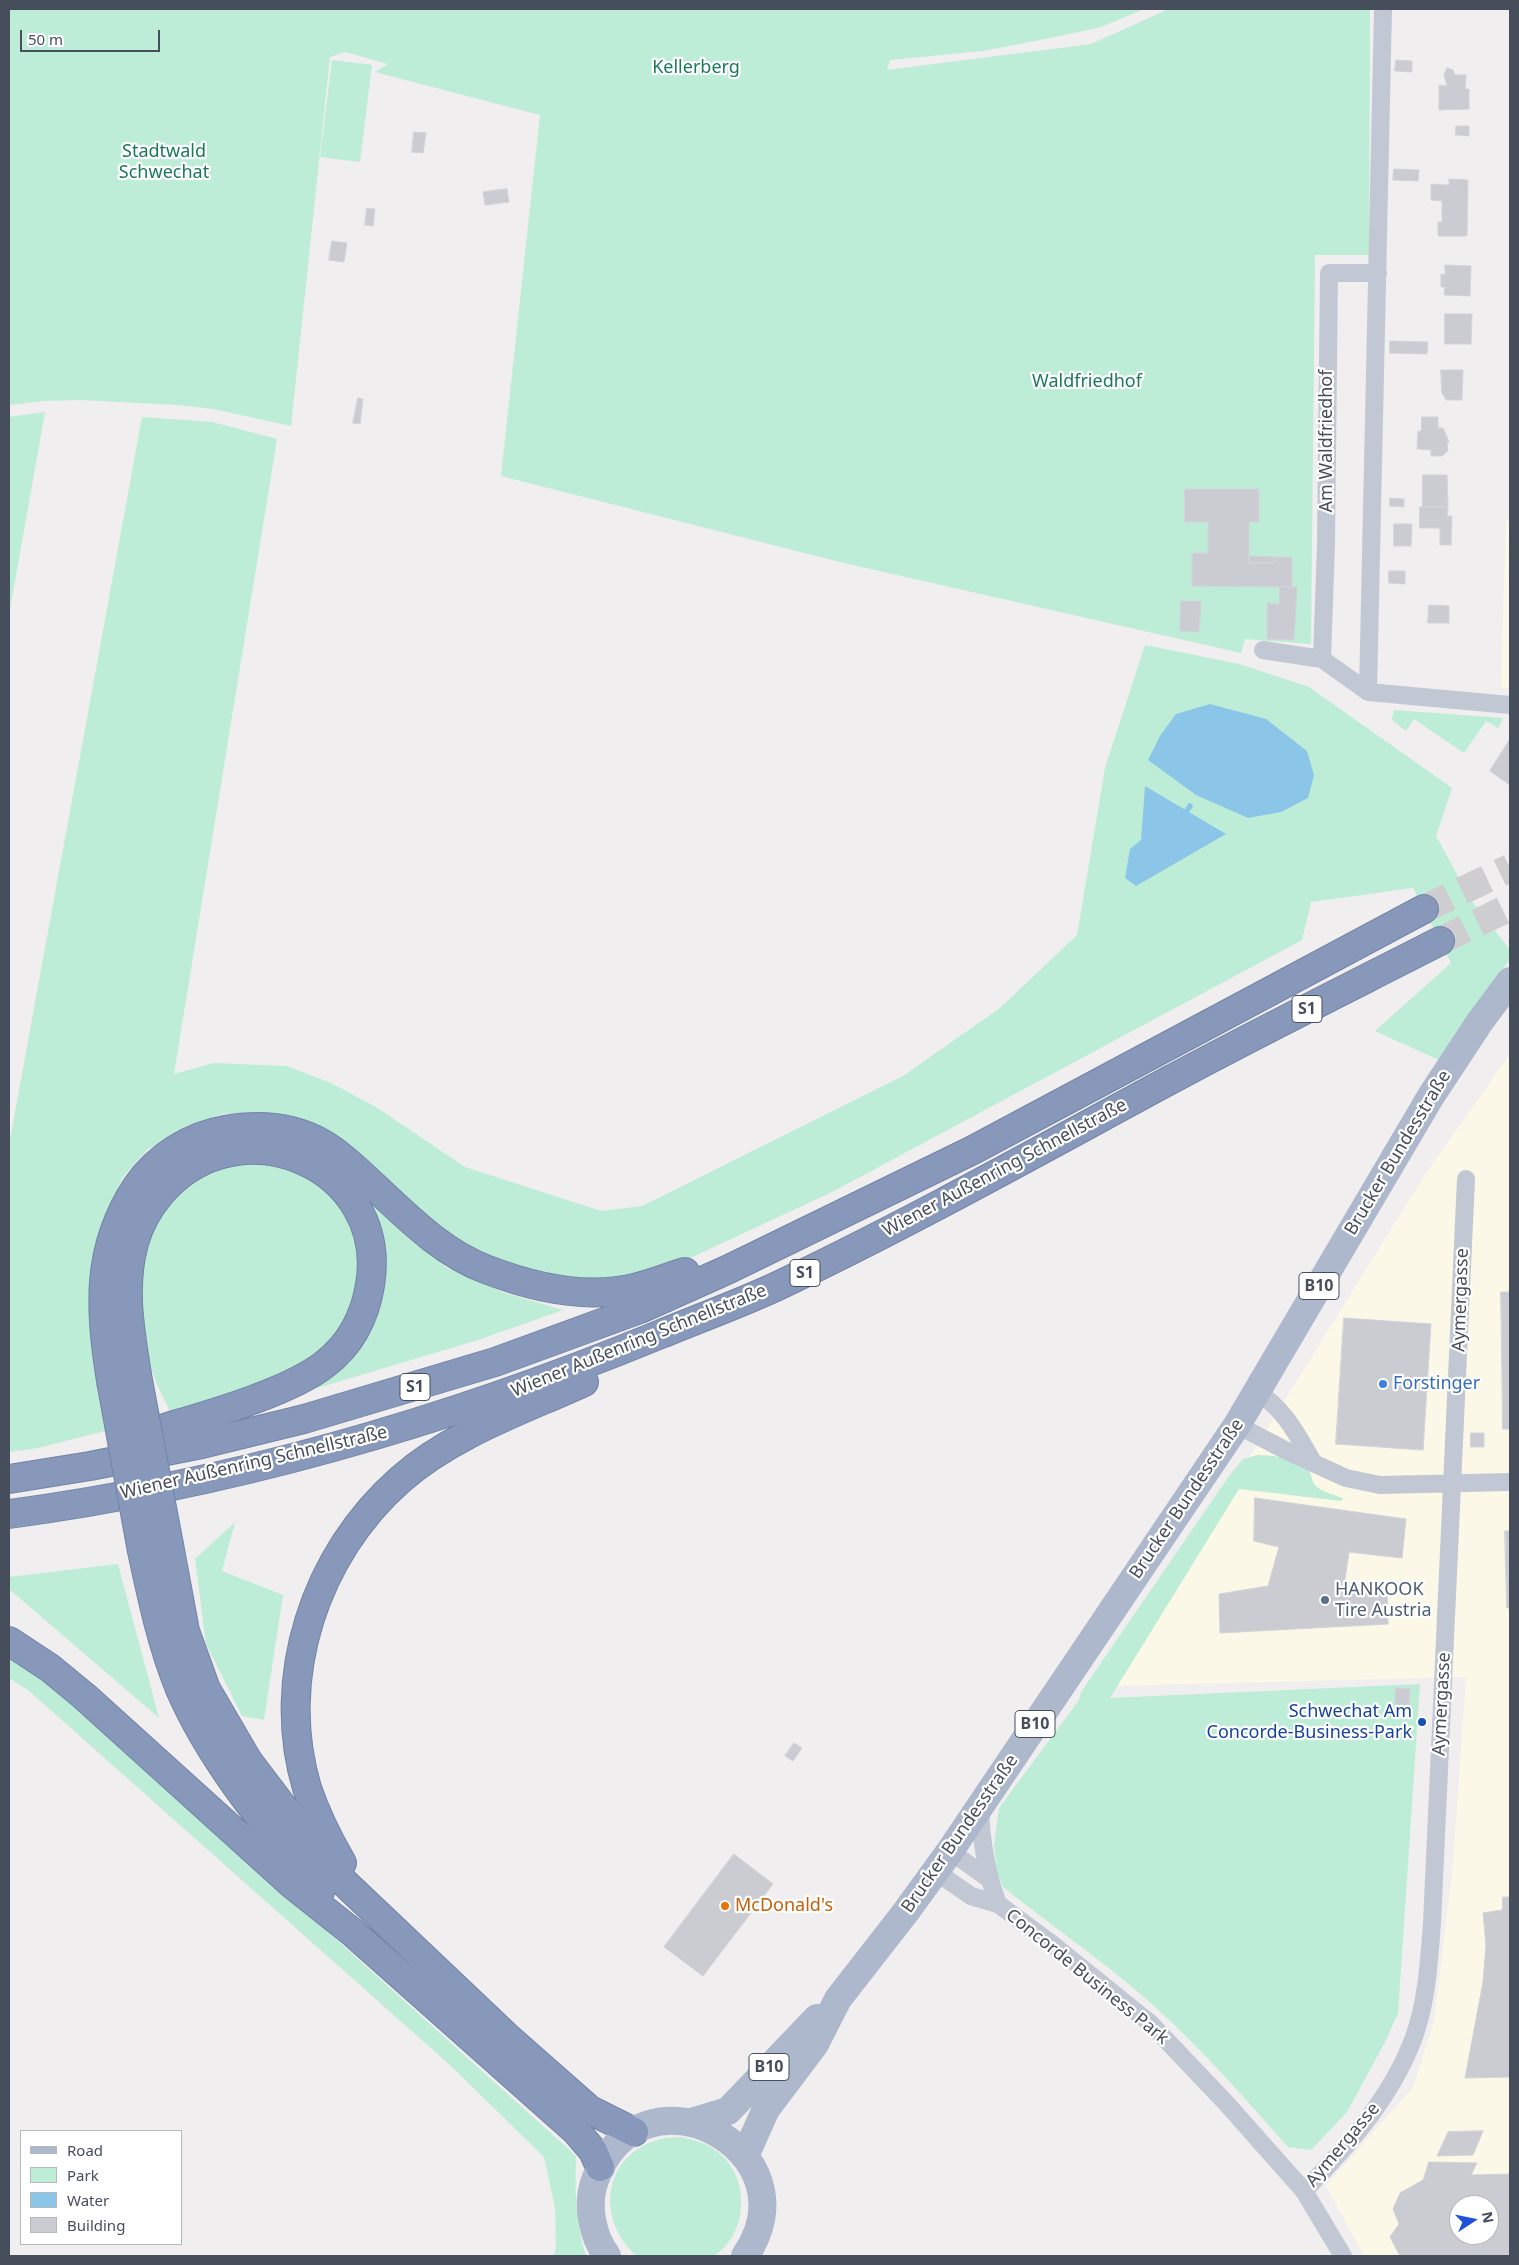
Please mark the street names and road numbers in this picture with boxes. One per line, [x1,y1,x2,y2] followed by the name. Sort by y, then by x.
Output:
[1316,370,1338,512] street label: Am Waldfriedhof
[1292,996,1322,1022] road number: S1
[1340,1067,1456,1239] street label: Brucker Bundesstraße
[879,1094,1131,1242] street label: Wiener Außenring Schnellstraße
[1448,1248,1474,1352] street label: Aymergasse
[790,1260,820,1286] road number: S1
[1299,1272,1339,1300] road number: B10
[508,1280,770,1402] street label: Wiener Außenring Schnellstraße
[400,1374,430,1400] road number: S1
[1125,1415,1249,1583] street label: Brucker Bundesstraße
[118,1422,390,1504] street label: Wiener Außenring Schnellstraße
[1429,1652,1455,1756] street label: Aymergasse
[1015,1710,1055,1738] road number: B10
[897,1751,1023,1917] street label: Brucker Bundesstraße
[1001,1905,1173,2049] street label: Concorde Business Park
[749,2054,789,2080] road number: B10
[1301,2098,1385,2192] street label: Aymergasse

